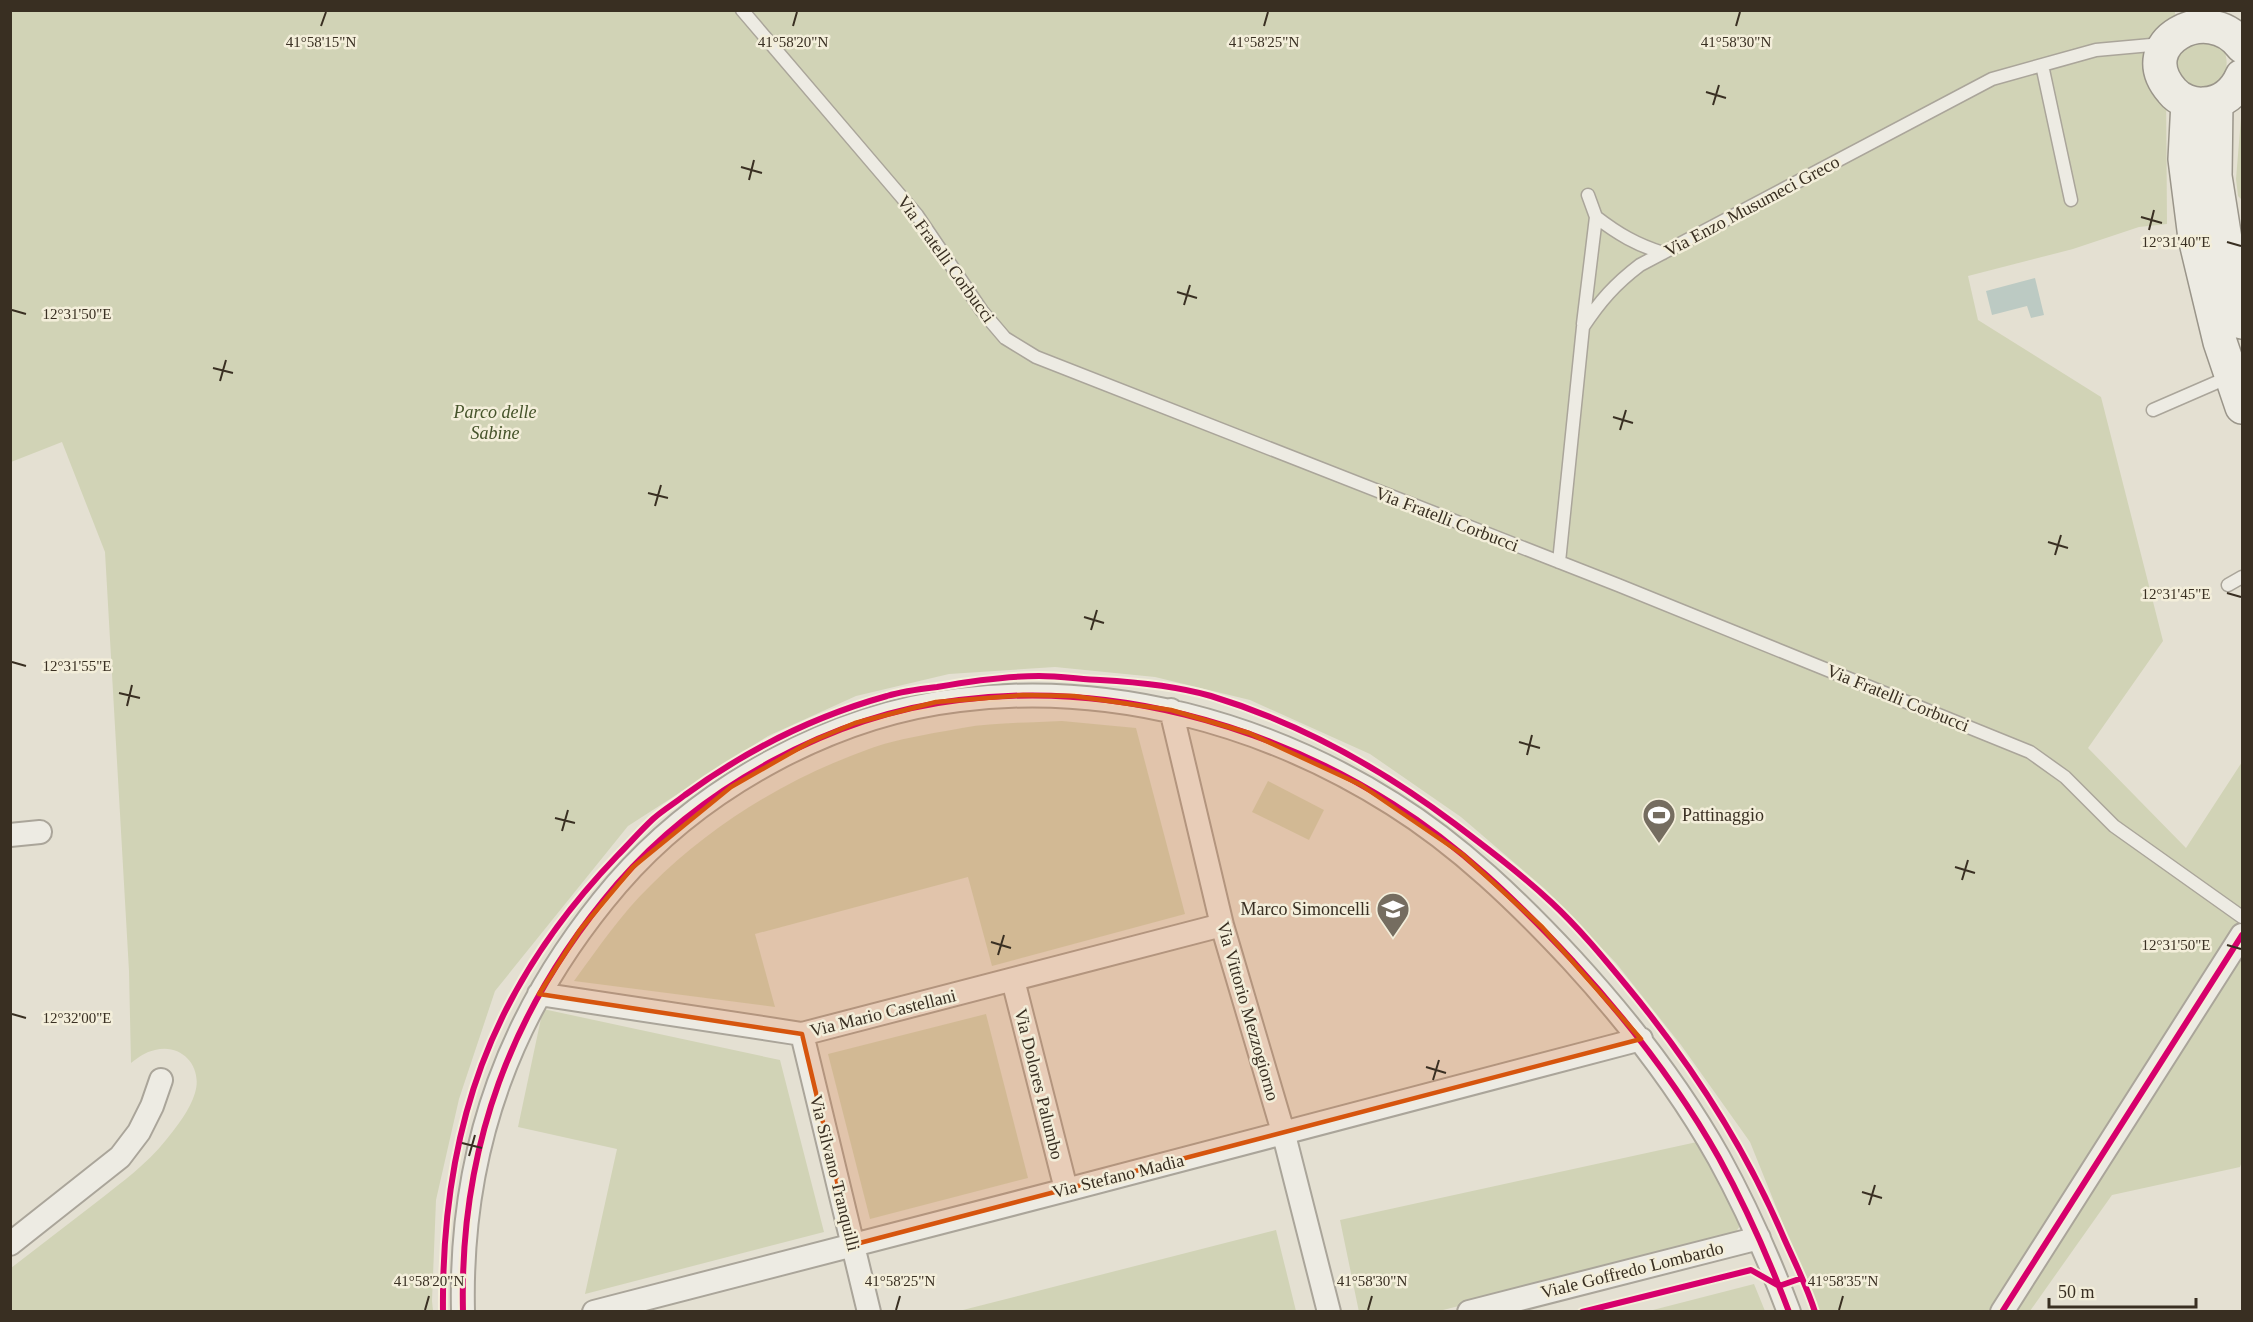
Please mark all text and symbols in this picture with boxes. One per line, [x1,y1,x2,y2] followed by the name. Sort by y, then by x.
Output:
[286,34,356,50] text: 41°58'15"N
[758,34,828,50] text: 41°58'20"N
[1229,34,1299,50] text: 41°58'25"N
[1701,34,1771,50] text: 41°58'30"N
[1661,151,1843,261] street label: Via Enzo Musumeci Greco
[893,192,999,326] street label: Via Fratelli Corbucci
[2142,234,2211,250] text: 12°31'40"E
[43,306,112,322] text: 12°31'50"E
[453,402,536,443] park label: Parco delle Sabine
[1373,482,1521,556] street label: Via Fratelli Corbucci
[2142,586,2211,602] text: 12°31'45"E
[43,658,112,674] text: 12°31'55"E
[1824,660,1972,736] street label: Via Fratelli Corbucci
[1641,797,1677,844] sports icon: Pattinaggio
[1682,805,1764,825] place label: Pattinaggio
[1375,891,1411,938] school or university icon: Marco Simoncelli
[1241,899,1370,919] place label: Marco Simoncelli
[1213,919,1283,1103] street label: Via Vittorio Mezzogiorno
[2142,937,2211,953] text: 12°31'50"E
[808,985,958,1041] street label: Via Mario Castellani
[1011,1006,1067,1162] street label: Via Dolores Palumbo
[43,1010,112,1026] text: 12°32'00"E
[806,1093,864,1253] street label: Via Silvano Tranquilli
[1050,1150,1186,1202] street label: Via Stefano Madia
[1539,1238,1725,1302] street label: Viale Goffredo Lombardo
[2049,1271,2196,1309] scale bar
[394,1273,464,1289] text: 41°58'20"N
[865,1273,935,1289] text: 41°58'25"N
[1337,1273,1407,1289] text: 41°58'30"N
[1808,1273,1878,1289] text: 41°58'35"N
[2058,1282,2095,1302] text: 50 m

